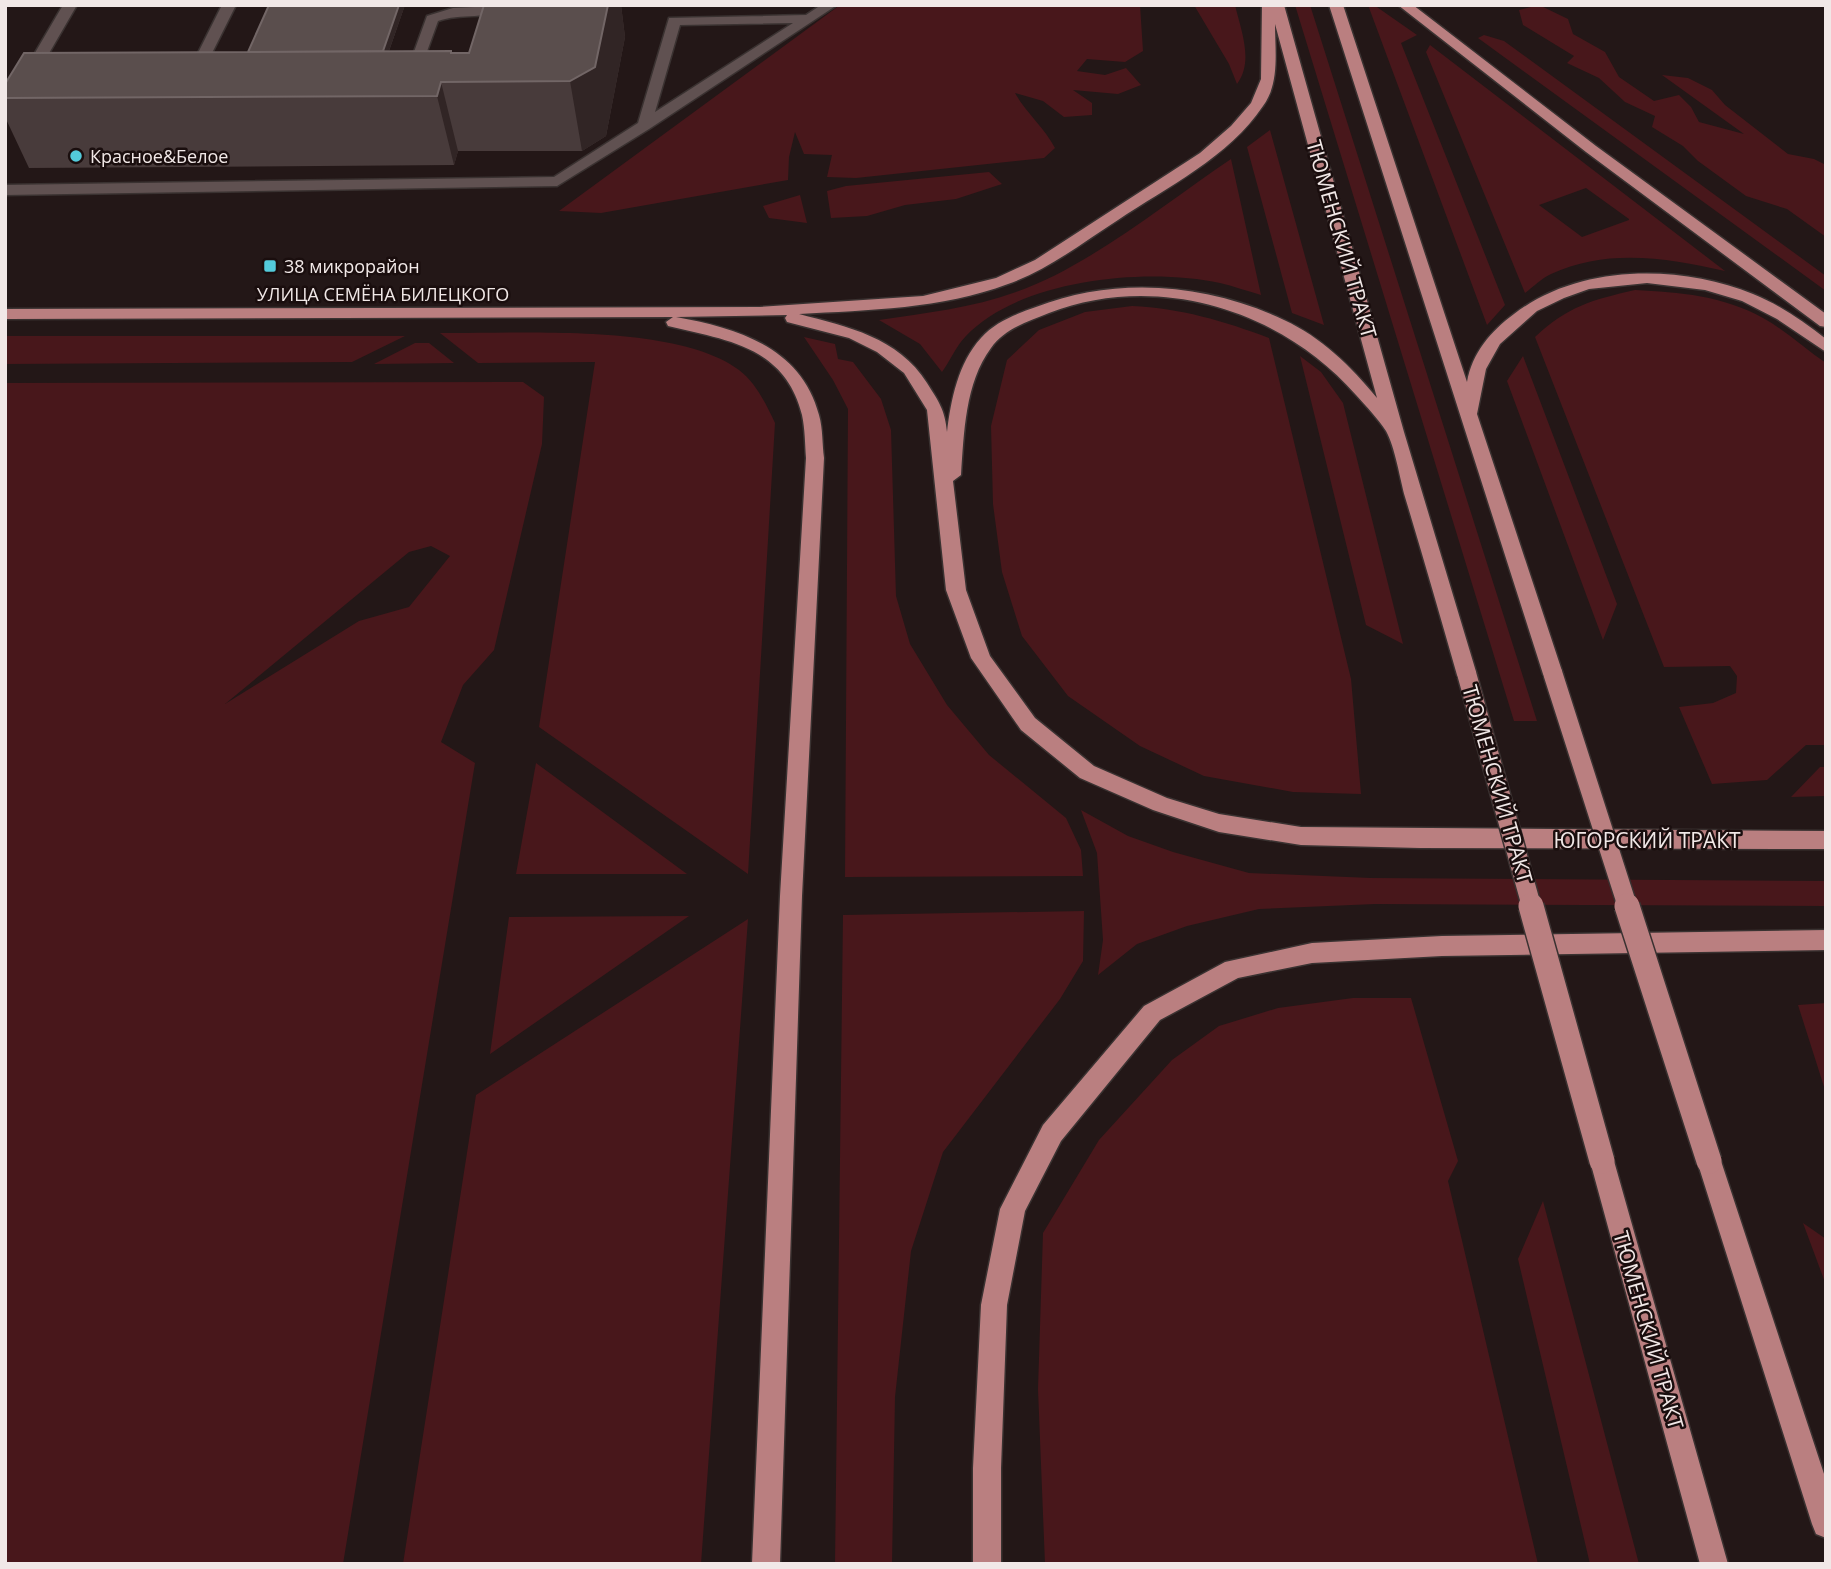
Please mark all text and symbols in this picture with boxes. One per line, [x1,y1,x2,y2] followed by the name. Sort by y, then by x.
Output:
[1300,137,1384,342] street label: ТЮМЕНСКИЙ ТРАКТ
[90,144,228,168] place label: Красное&Белое
[68,148,84,164] marker: Красное&Белое
[284,254,420,278] place label: 38 микрорайон
[262,258,278,274] marker: 38 микрорайон
[257,282,509,306] street label: УЛИЦА СЕМЁНА БИЛЕЦКОГО
[1456,682,1540,887] street label: ТЮМЕНСКИЙ ТРАКТ
[1553,826,1741,854] street label: ЮГОРСКИЙ ТРАКТ
[1607,1228,1691,1433] street label: ТЮМЕНСКИЙ ТРАКТ

